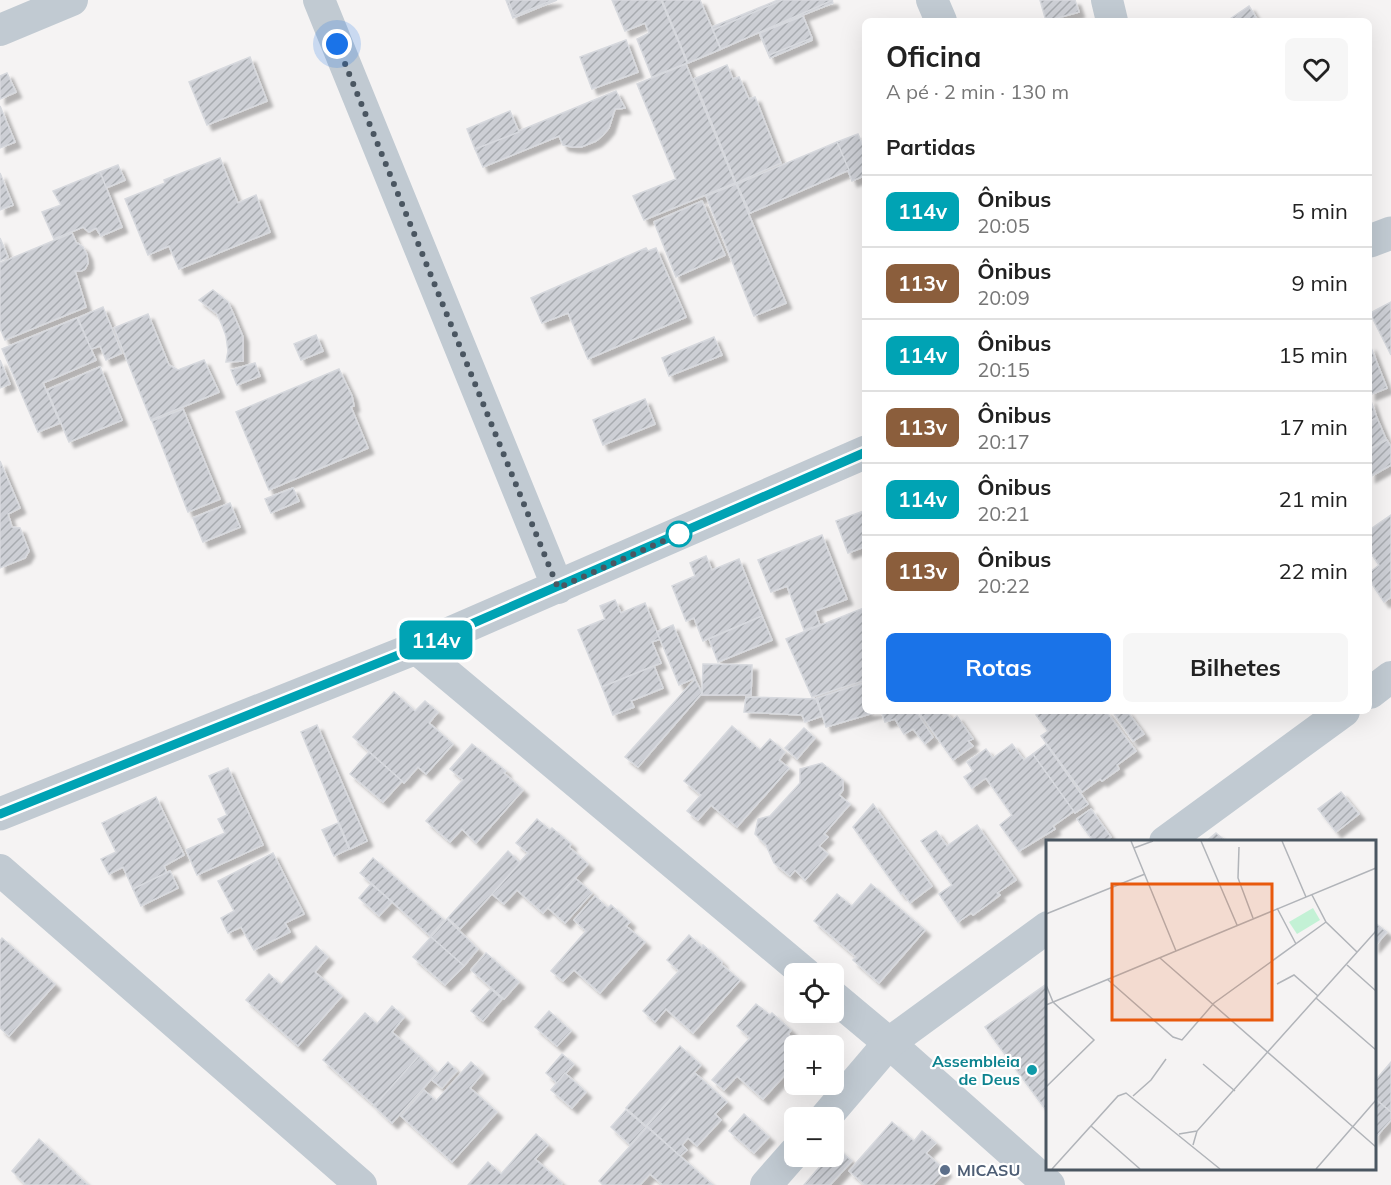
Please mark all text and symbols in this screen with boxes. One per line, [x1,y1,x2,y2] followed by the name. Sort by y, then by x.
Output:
[322,29,352,59] your location
[1285,38,1348,101] button: heart
[886,39,981,74] text: Oficina
[886,79,1069,104] text: A pé · 2 min · 130 m
[886,133,975,161] text: Partidas
[977,185,1051,213] text: Ônibus
[1292,197,1348,225] text: 5 min
[898,198,947,224] text: 114v
[977,213,1030,238] text: 20:05
[977,257,1051,285] text: Ônibus
[1292,269,1348,297] text: 9 min
[898,270,947,296] text: 113v
[977,285,1030,310] text: 20:09
[977,329,1051,357] text: Ônibus
[1278,341,1348,369] text: 15 min
[898,342,947,368] text: 114v
[977,357,1030,382] text: 20:15
[977,401,1051,429] text: Ônibus
[1278,413,1348,441] text: 17 min
[898,414,947,440] text: 113v
[977,429,1030,454] text: 20:17
[977,473,1051,501] text: Ônibus
[1278,485,1348,513] text: 21 min
[898,486,947,512] text: 114v
[977,501,1030,526] text: 20:21
[666,521,692,547] unlabelled marker
[977,545,1051,573] text: Ônibus
[1278,557,1348,585] text: 22 min
[898,558,947,584] text: 113v
[977,573,1030,598] text: 20:22
[394,620,478,660] line badge: 114v
[411,627,461,653] text: 114v
[886,633,1111,702] button: Rotas
[1123,633,1348,702] button: Bilhetes
[1046,840,1376,1170] inset map
[784,963,844,1167] map controls
[784,963,844,1023] button: locate
[784,1035,844,1095] button: +
[932,1051,1020,1089] place label: Assembleia de Deus
[1025,1063,1039,1077] marker: Assembleia de Deus
[784,1107,844,1167] button: −
[957,1160,1020,1180] place label: MICASU
[938,1163,952,1177] marker: MICASU

